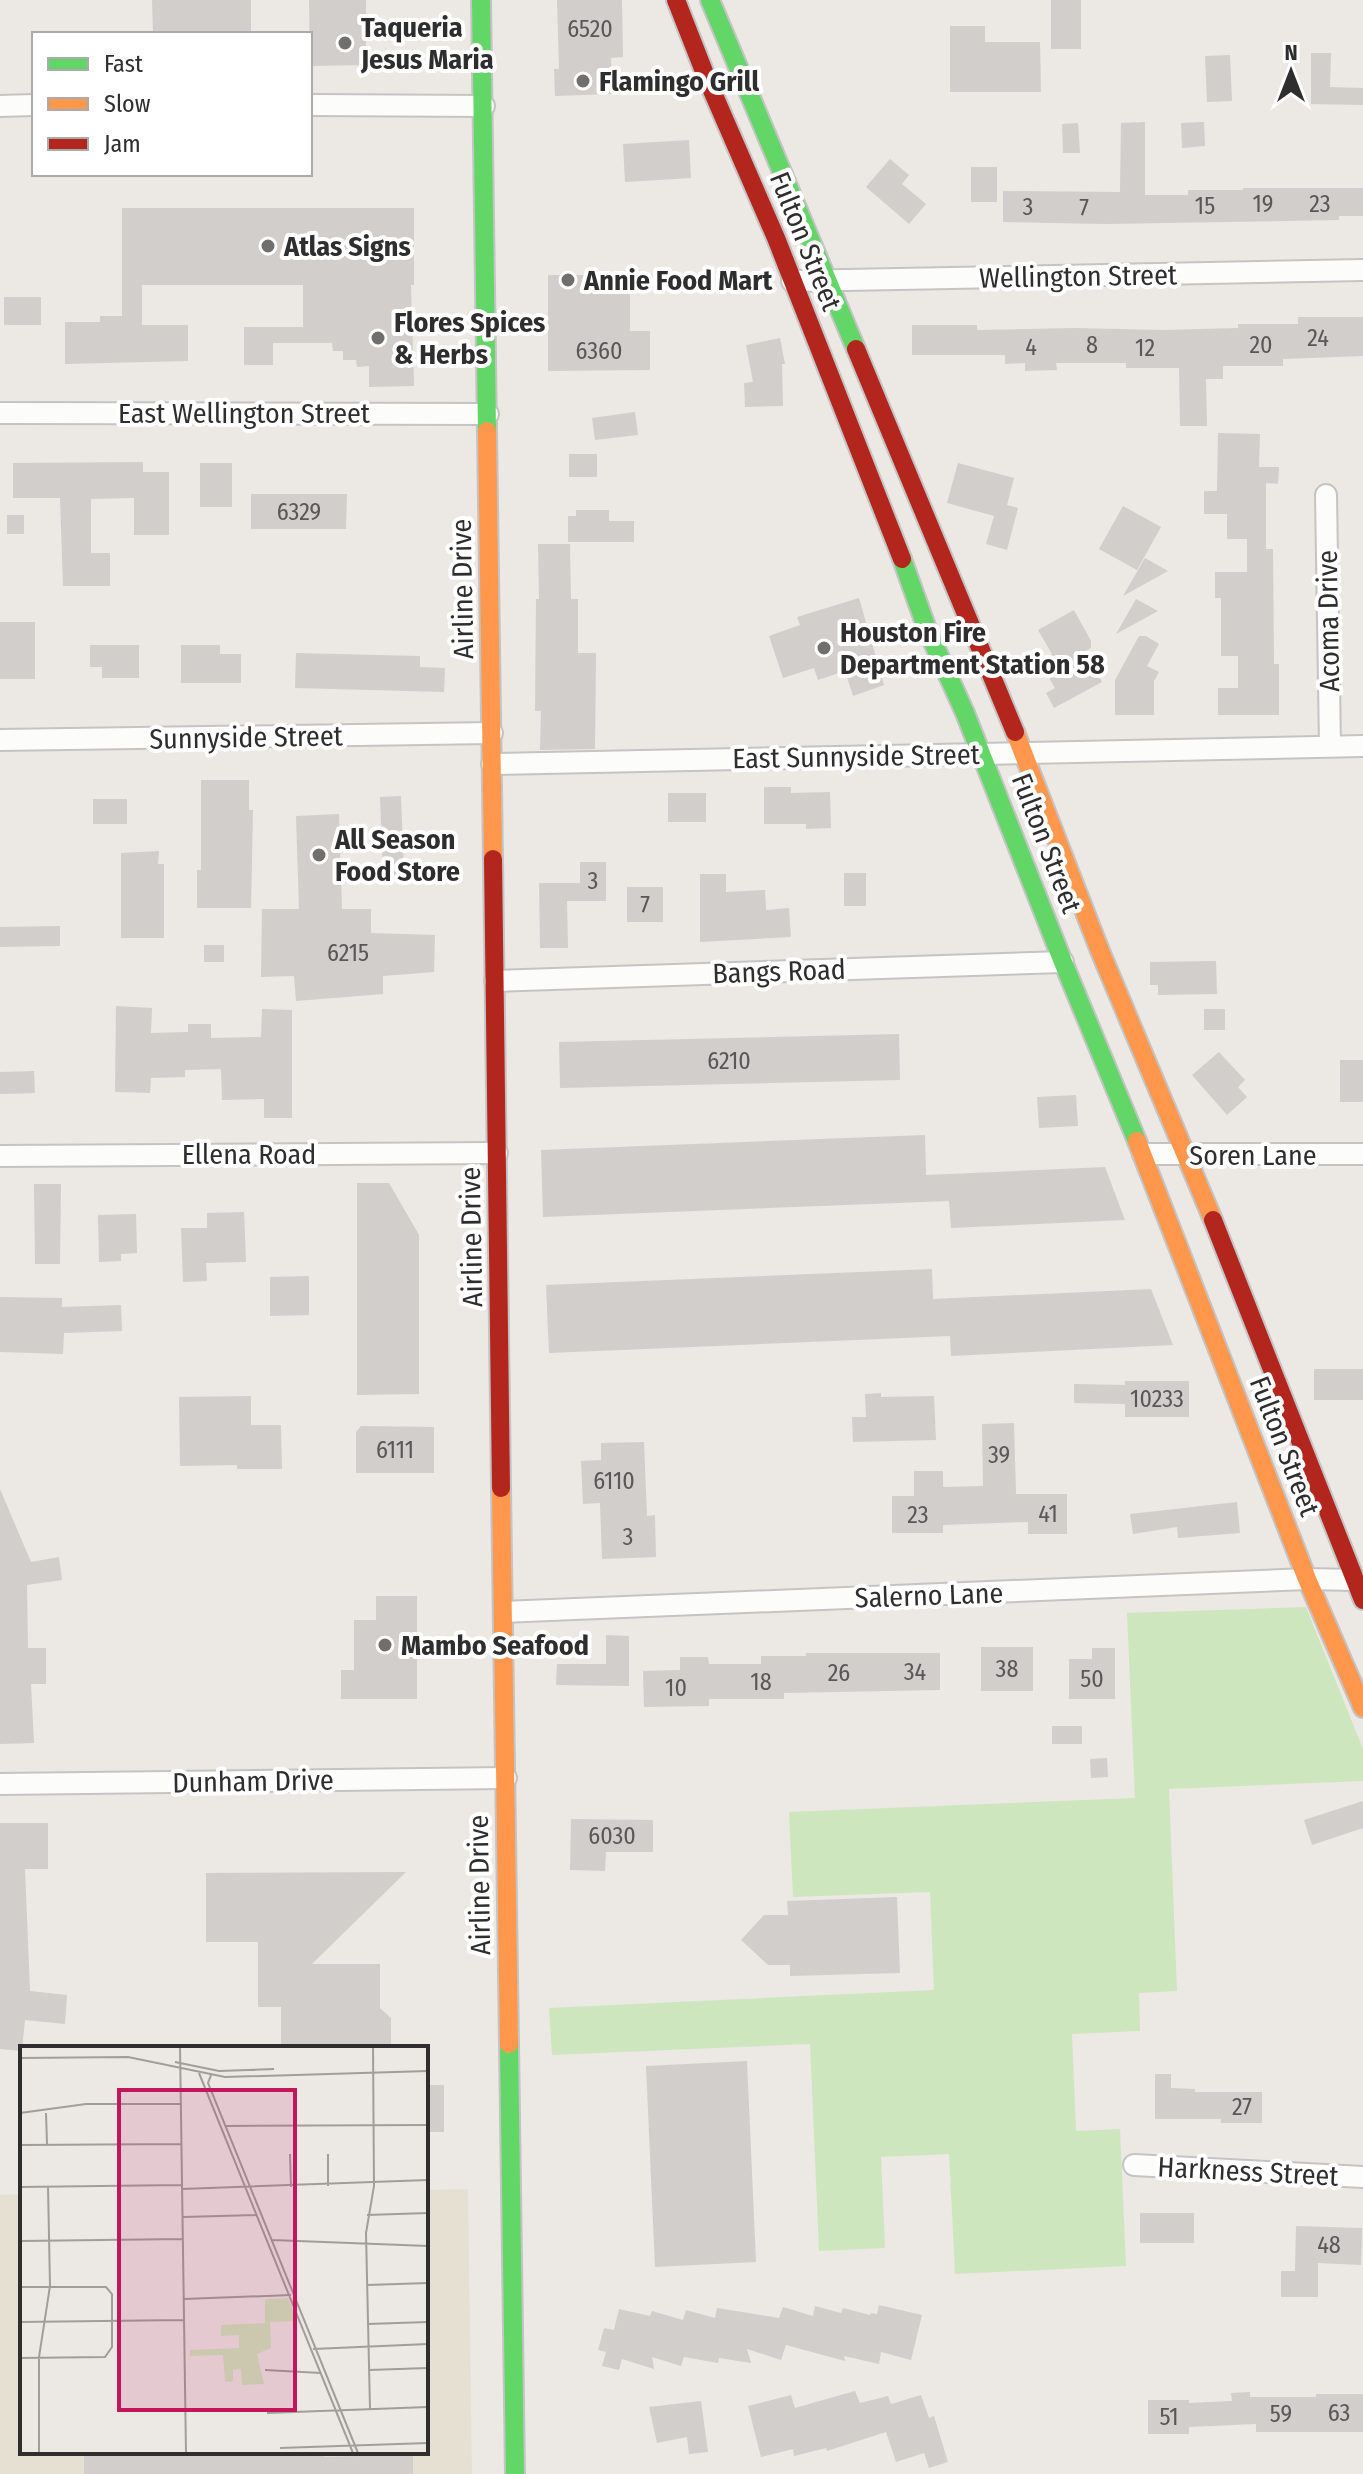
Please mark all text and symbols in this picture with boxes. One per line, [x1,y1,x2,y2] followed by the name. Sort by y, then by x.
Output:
[360,11,494,76] place label: Taqueria Jesus Maria
[567,15,613,43] house number: 6520
[32,32,312,176] legend
[1251,32,1331,112] north arrow
[336,34,354,52] marker: Taqueria Jesus Maria
[1284,39,1298,66] text: N
[104,50,143,78] text: Fast
[599,65,760,98] place label: Flamingo Grill
[574,72,592,90] marker: Flamingo Grill
[104,90,151,118] text: Slow
[104,130,141,158] text: Jam
[763,167,849,316] street label: Fulton Street
[1252,190,1274,218] house number: 19
[1309,190,1331,218] house number: 23
[1195,192,1215,220] house number: 15
[1023,193,1033,221] house number: 3
[1079,194,1089,222] house number: 7
[283,230,411,263] place label: Atlas Signs
[259,237,277,255] marker: Atlas Signs
[979,258,1178,295] street label: Wellington Street
[583,264,774,297] place label: Annie Food Mart
[559,271,577,289] marker: Annie Food Mart
[394,306,545,371] place label: Flores Spices & Herbs
[1307,324,1329,352] house number: 24
[369,329,387,347] marker: Flores Spices & Herbs
[1086,331,1098,359] house number: 8
[1249,331,1273,359] house number: 20
[1025,333,1037,361] house number: 4
[1135,334,1155,362] house number: 12
[576,337,622,365] house number: 6360
[118,397,371,430] street label: East Wellington Street
[277,498,321,526] house number: 6329
[445,518,480,659] street label: Airline Drive
[1311,550,1346,692] street label: Acoma Drive
[840,616,1105,681] place label: Houston Fire Department Station 58
[815,639,833,657] marker: Houston Fire Department Station 58
[149,719,344,756] street label: Sunnyside Street
[732,738,981,775] street label: East Sunnyside Street
[1005,769,1089,918] street label: Fulton Street
[334,823,460,888] place label: All Season Food Store
[310,846,328,864] marker: All Season Food Store
[588,867,598,895] house number: 3
[640,891,650,919] house number: 7
[327,939,369,967] house number: 6215
[712,953,846,990] street label: Bangs Road
[707,1047,751,1075] house number: 6210
[182,1138,316,1171] street label: Ellena Road
[1189,1139,1317,1172] street label: Soren Lane
[454,1166,489,1307] street label: Airline Drive
[1243,1372,1327,1521] street label: Fulton Street
[1130,1385,1184,1413] house number: 10233
[376,1436,414,1464] house number: 6111
[988,1441,1010,1469] house number: 39
[593,1467,635,1495] house number: 6110
[1038,1500,1058,1528] house number: 41
[907,1501,929,1529] house number: 23
[623,1523,633,1551] house number: 3
[854,1576,1004,1615] street label: Salerno Lane
[401,1629,589,1662] place label: Mambo Seafood
[376,1636,394,1654] marker: Mambo Seafood
[996,1655,1018,1683] house number: 38
[904,1658,926,1686] house number: 34
[828,1659,850,1687] house number: 26
[1080,1665,1104,1693] house number: 50
[750,1668,772,1696] house number: 18
[665,1674,687,1702] house number: 10
[172,1764,334,1799] street label: Dunham Drive
[462,1814,497,1955] street label: Airline Drive
[588,1822,636,1850] house number: 6030
[20,2046,428,2454] inset map
[1232,2093,1252,2121] house number: 27
[1157,2150,1340,2193] street label: Harkness Street
[1317,2231,1341,2259] house number: 48
[1328,2399,1350,2427] house number: 63
[1270,2400,1292,2428] house number: 59
[1159,2403,1179,2431] house number: 51

